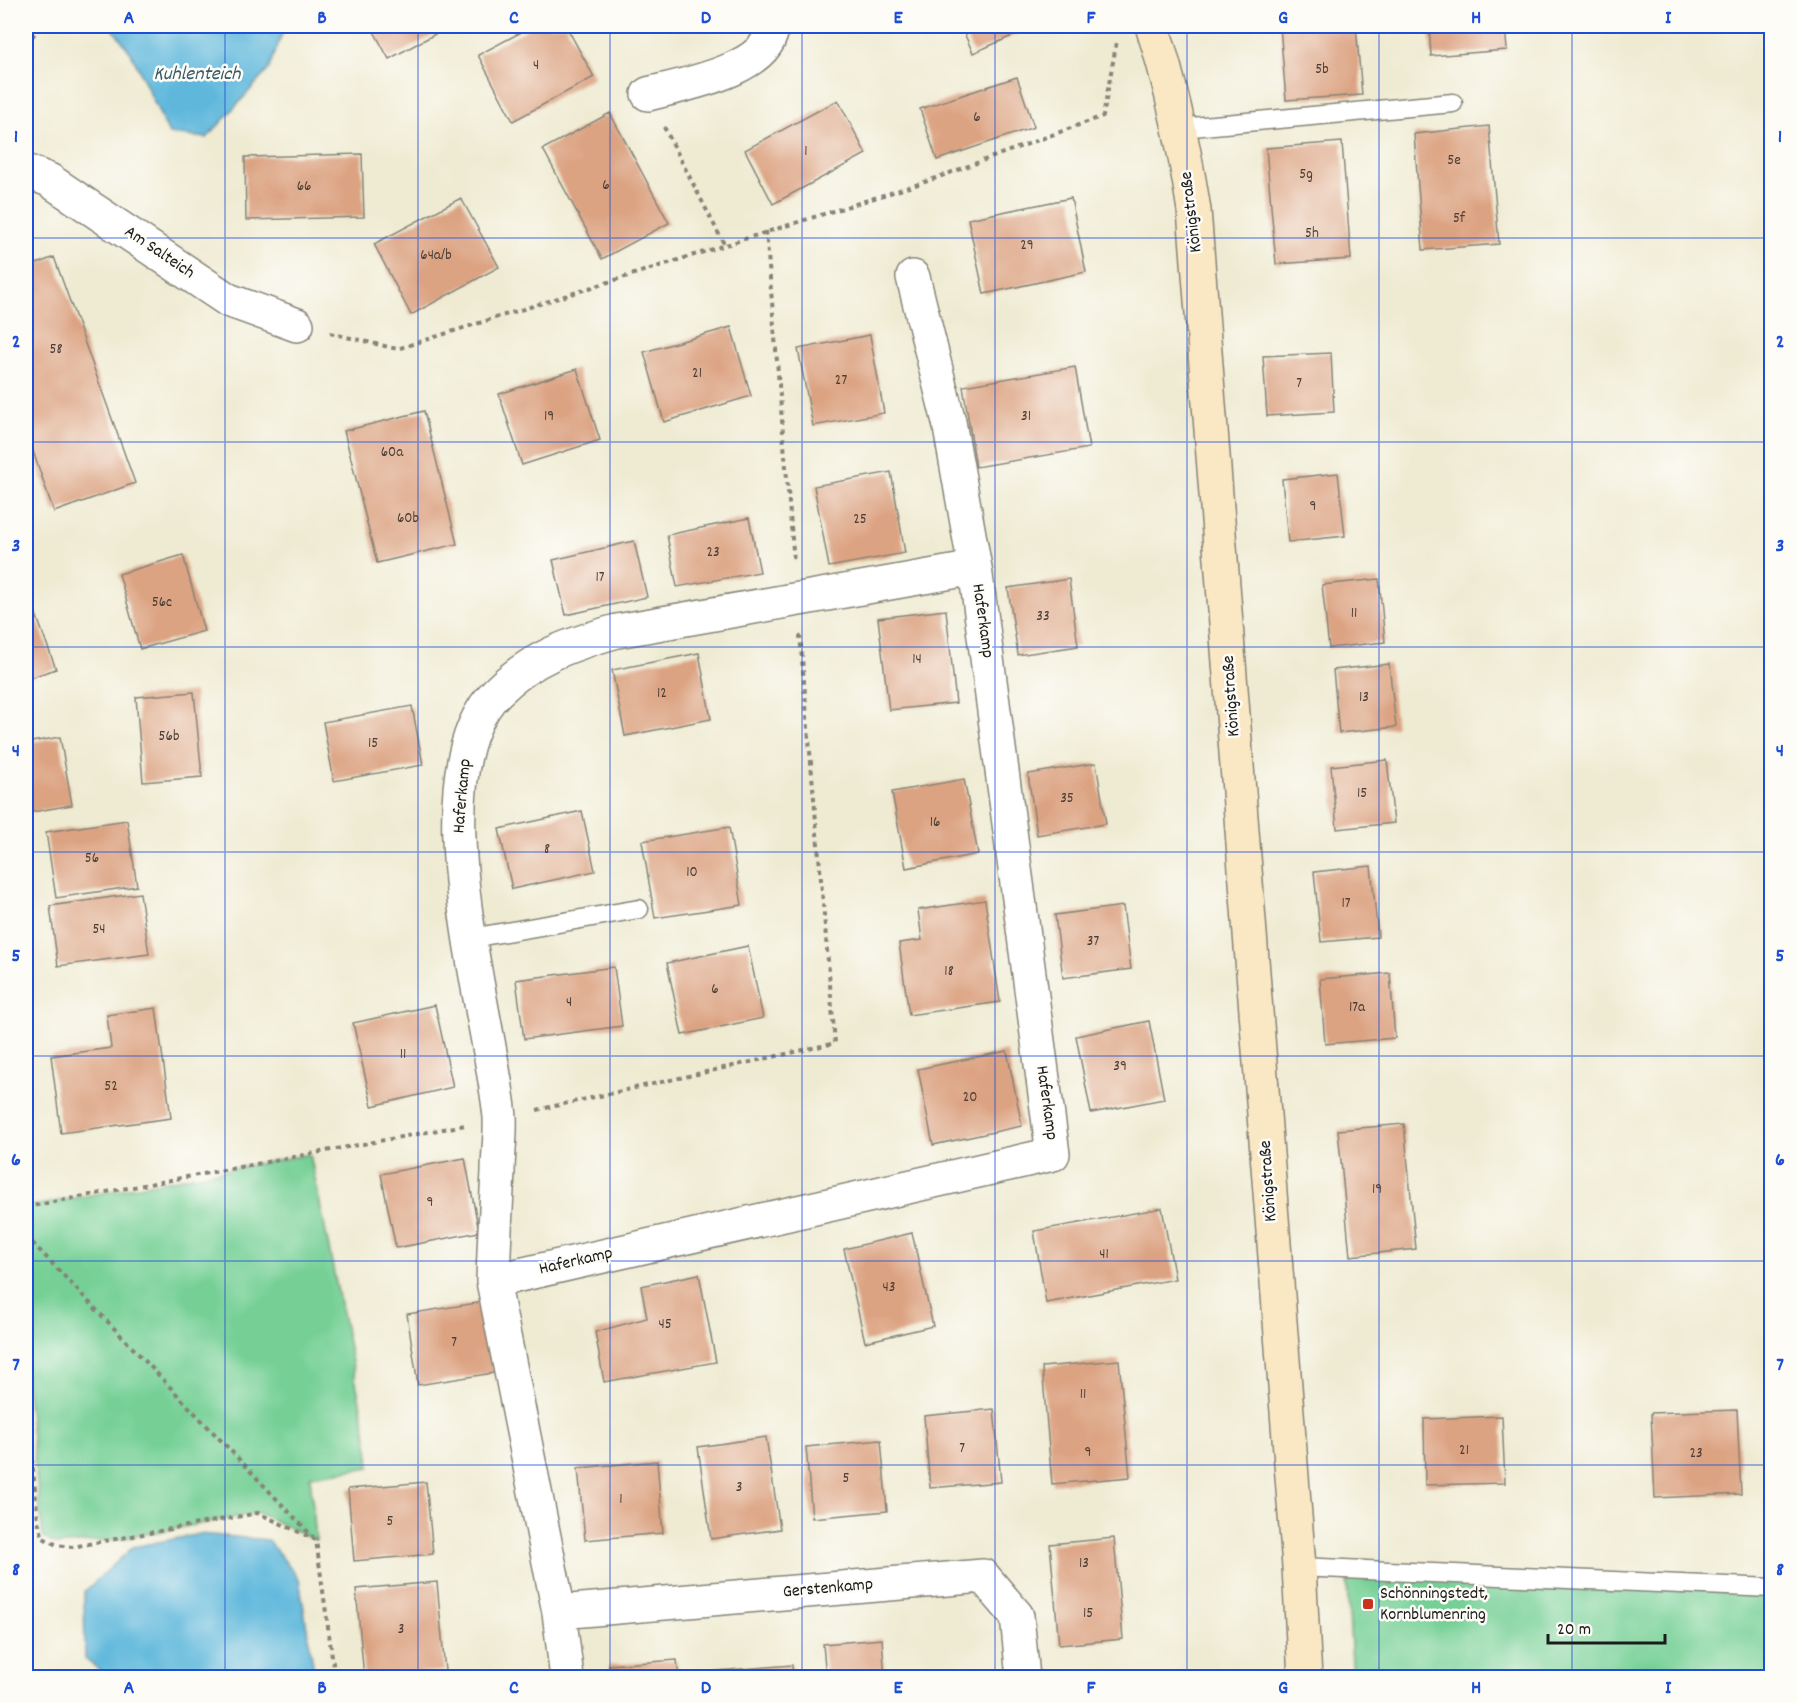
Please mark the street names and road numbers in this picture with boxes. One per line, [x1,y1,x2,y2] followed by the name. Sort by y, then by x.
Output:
[1175,170,1209,254] street label: Königstraße
[119,220,199,286] street label: Am Salteich
[964,582,1000,660] street label: Haferkamp
[1217,654,1247,738] street label: Königstraße
[447,758,479,834] street label: Haferkamp
[1028,1064,1064,1142] street label: Haferkamp
[1254,1139,1284,1223] street label: Königstraße
[537,1241,615,1283] street label: Haferkamp
[782,1573,874,1605] street label: Gerstenkamp

